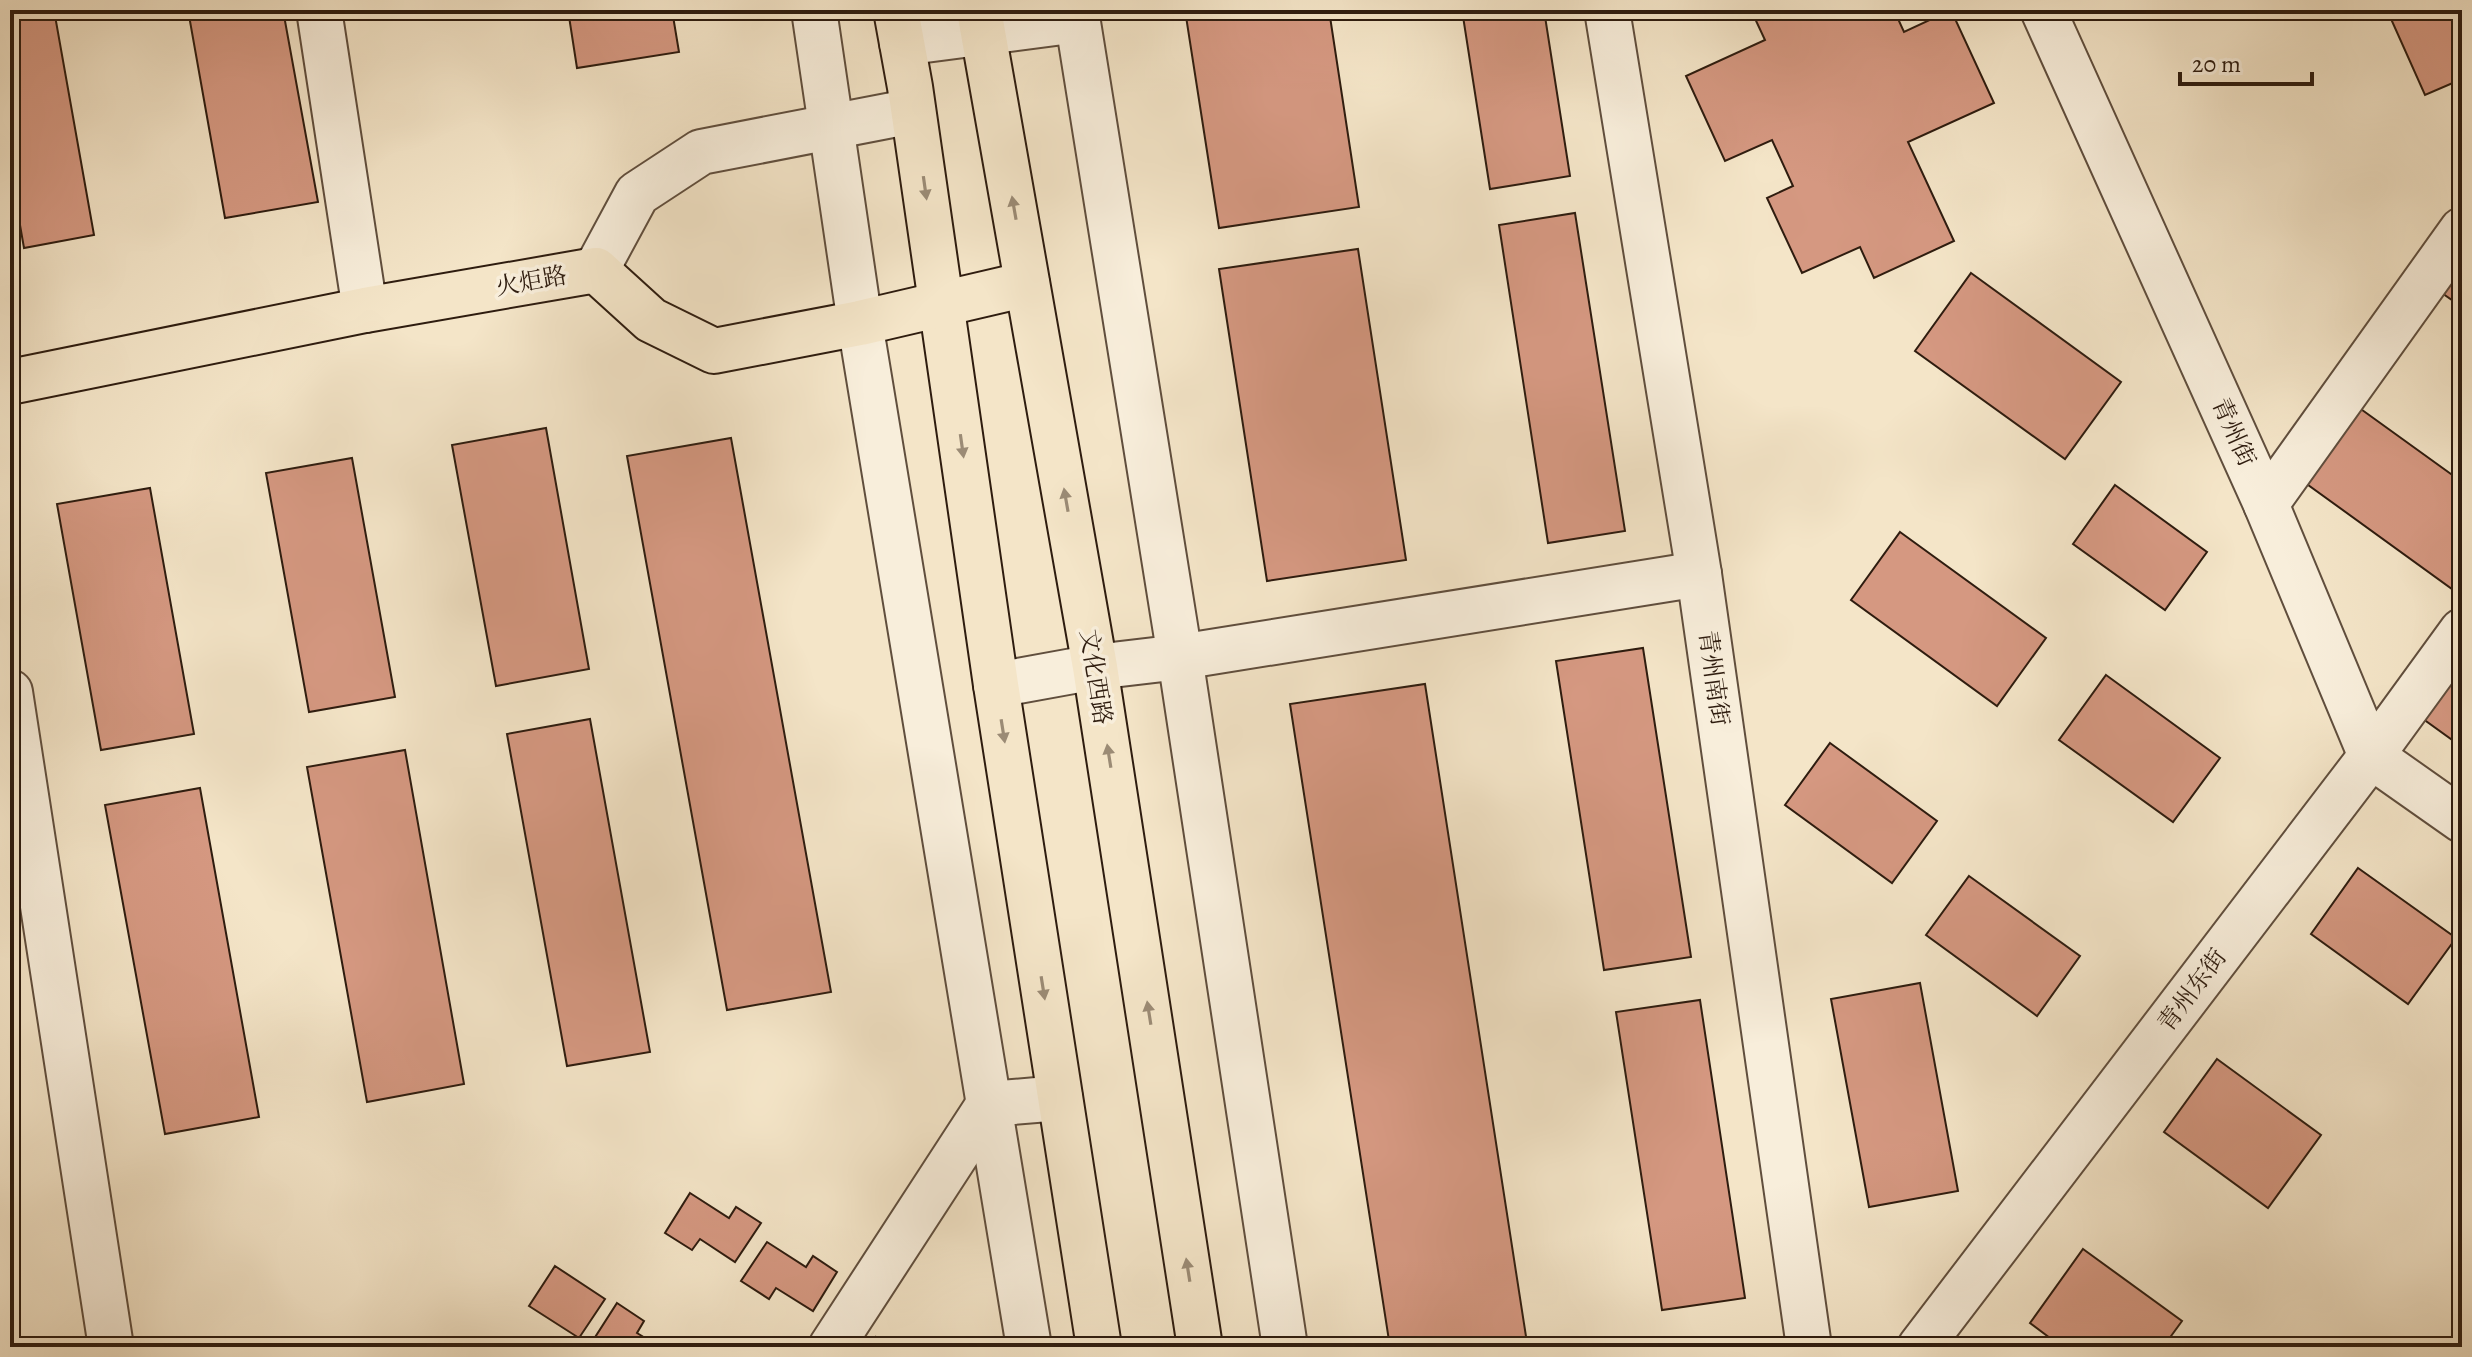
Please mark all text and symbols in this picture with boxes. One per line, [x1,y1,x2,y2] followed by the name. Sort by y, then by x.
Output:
[2180,36,2312,86] scale bar
[2192,48,2241,80] text: 20 m
[919,176,932,201] one-way arrow
[1007,195,1019,220] one-way arrow
[493,259,569,303] street label: 火炬路
[2205,393,2263,471] street label: 青州街
[956,434,969,459] one-way arrow
[1059,487,1071,512] one-way arrow
[1073,627,1119,727] street label: 文化西路
[1691,628,1737,728] street label: 青州南街
[997,719,1010,744] one-way arrow
[1102,743,1115,768] one-way arrow
[2150,942,2234,1038] street label: 青州东街
[1037,976,1050,1001] one-way arrow
[1142,1000,1154,1025] one-way arrow
[1181,1257,1194,1282] one-way arrow

